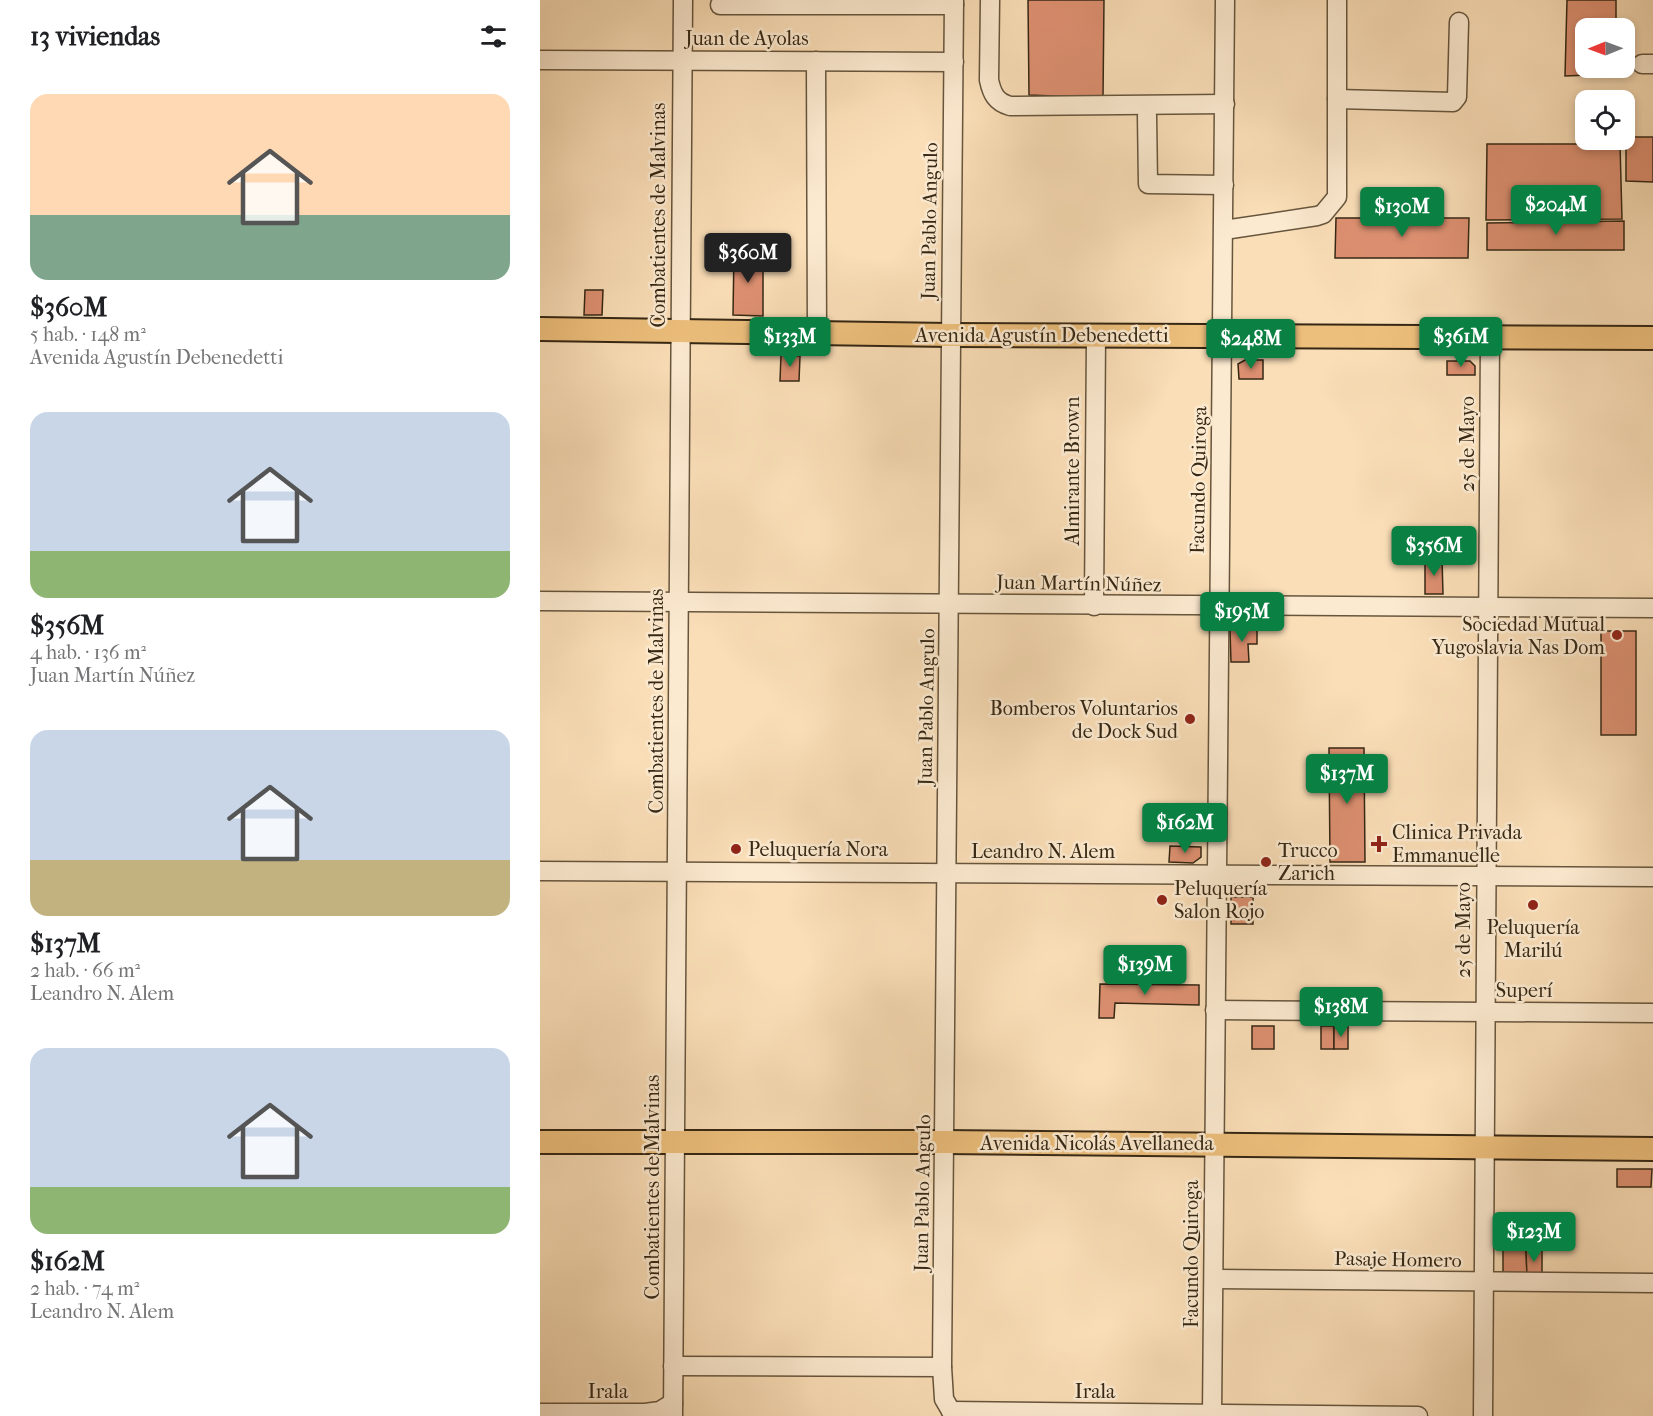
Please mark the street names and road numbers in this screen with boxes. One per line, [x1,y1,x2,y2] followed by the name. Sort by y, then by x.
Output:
[683,27,809,50] street label: Juan de Ayolas
[647,103,670,327] street label: Combatientes de Malvinas
[917,142,942,302] street label: Juan Pablo Angulo
[914,324,1169,347] street label: Avenida Agustín Debenedetti
[1061,396,1084,547] street label: Almirante Brown
[1456,396,1479,492] street label: 25 de Mayo
[1186,405,1211,554] street label: Facundo Quiroga
[994,571,1162,596] street label: Juan Martín Núñez
[645,589,668,813] street label: Combatientes de Malvinas
[914,628,939,788] street label: Juan Pablo Angulo
[971,840,1115,863] street label: Leandro N. Alem
[1452,882,1475,978] street label: 25 de Mayo
[1496,979,1553,1002] street label: Superí
[641,1075,664,1299] street label: Combatientes de Malvinas
[910,1114,935,1274] street label: Juan Pablo Angulo
[979,1132,1215,1155] street label: Avenida Nicolás Avellaneda
[1180,1179,1203,1328] street label: Facundo Quiroga
[1334,1247,1462,1272] street label: Pasaje Homero
[588,1380,629,1403] street label: Irala
[1075,1380,1116,1403] street label: Irala

